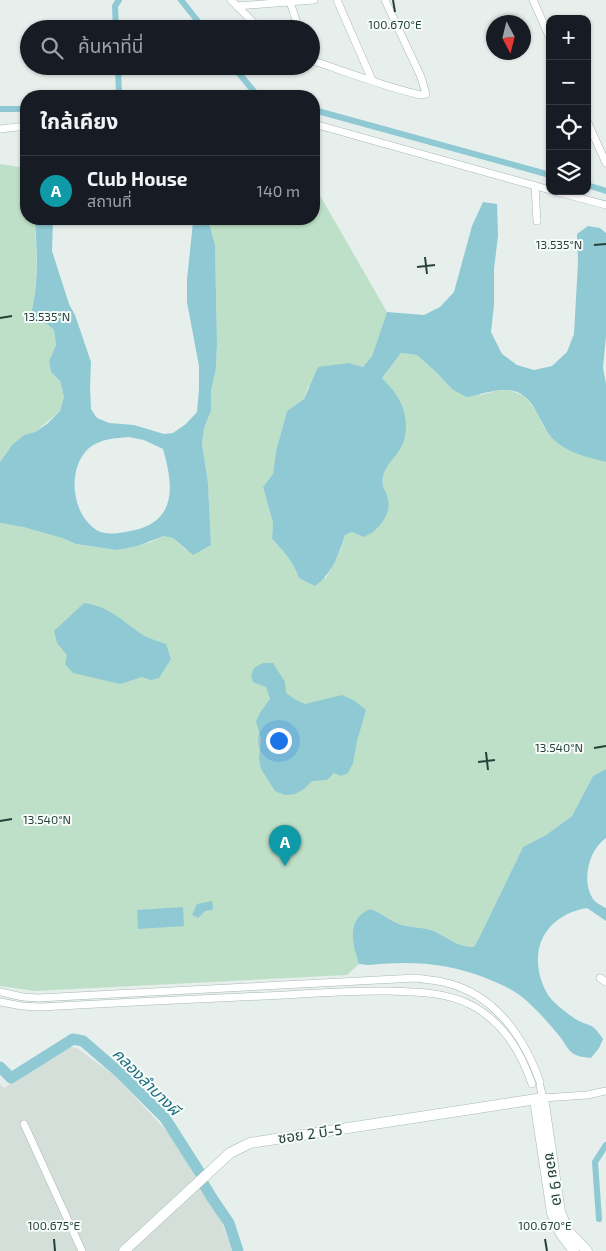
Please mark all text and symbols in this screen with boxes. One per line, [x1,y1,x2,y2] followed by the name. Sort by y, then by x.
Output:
[486,15,531,60] north arrow
[546,15,591,195] map controls
[546,15,591,60] button: +
[368,17,422,31] text: 100.670°E
[20,20,320,75] search box
[38,34,66,62] icon: search
[78,34,143,57] text: ค้นหาที่นี่
[546,60,591,105] button: −
[546,105,591,150] button: locate
[40,108,118,133] text: ใกล้เคียง
[546,150,591,195] button: layers
[87,167,187,190] text: Club House
[51,181,61,200] text: A
[257,181,300,200] text: 140 m
[87,191,132,210] text: สถานที่
[536,237,582,251] text: 13.535°N
[24,309,70,323] text: 13.535°N
[266,728,292,754] your location
[535,740,583,754] text: 13.540°N
[23,812,71,826] text: 13.540°N
[269,825,301,866] pin: A
[109,1043,186,1120] water label: คลองลำบางผี
[277,1120,343,1146] street label: ซอย 2 บี-5
[542,1151,568,1207] street label: ซอย 9 เอ
[28,1218,81,1232] text: 100.675°E
[518,1218,572,1232] text: 100.670°E

